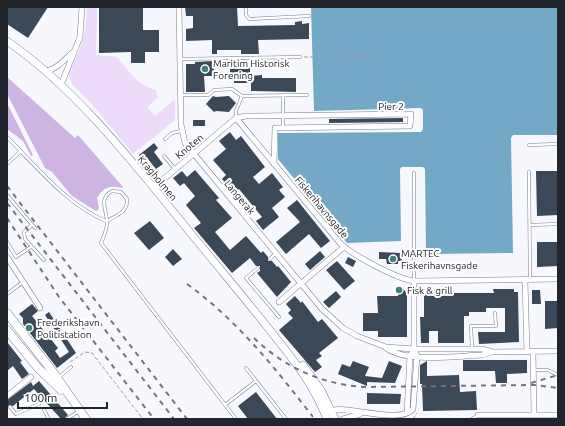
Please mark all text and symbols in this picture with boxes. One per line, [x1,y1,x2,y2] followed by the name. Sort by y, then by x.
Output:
[213,58,289,81] place label: Maritim Historisk Forening
[200,64,210,74] marker: Maritim Historisk Forening
[378,101,404,112] street label: Pier 2
[173,132,205,161] street label: Knoten
[136,154,179,203] street label: Kragholmen
[293,174,350,240] street label: Fiskerihavnsgade
[222,178,257,217] street label: Langerak
[401,248,478,271] place label: MARTEC Fiskerihavnsgade
[388,254,398,264] marker: MARTEC Fiskerihavnsgade
[394,285,404,295] marker: Fisk & grill
[407,285,453,296] place label: Fisk & grill
[37,317,100,340] place label: Frederikshavn Politistation
[24,323,34,333] marker: Frederikshavn Politistation
[18,384,107,410] scale bar
[24,391,57,404] text: 100 m

